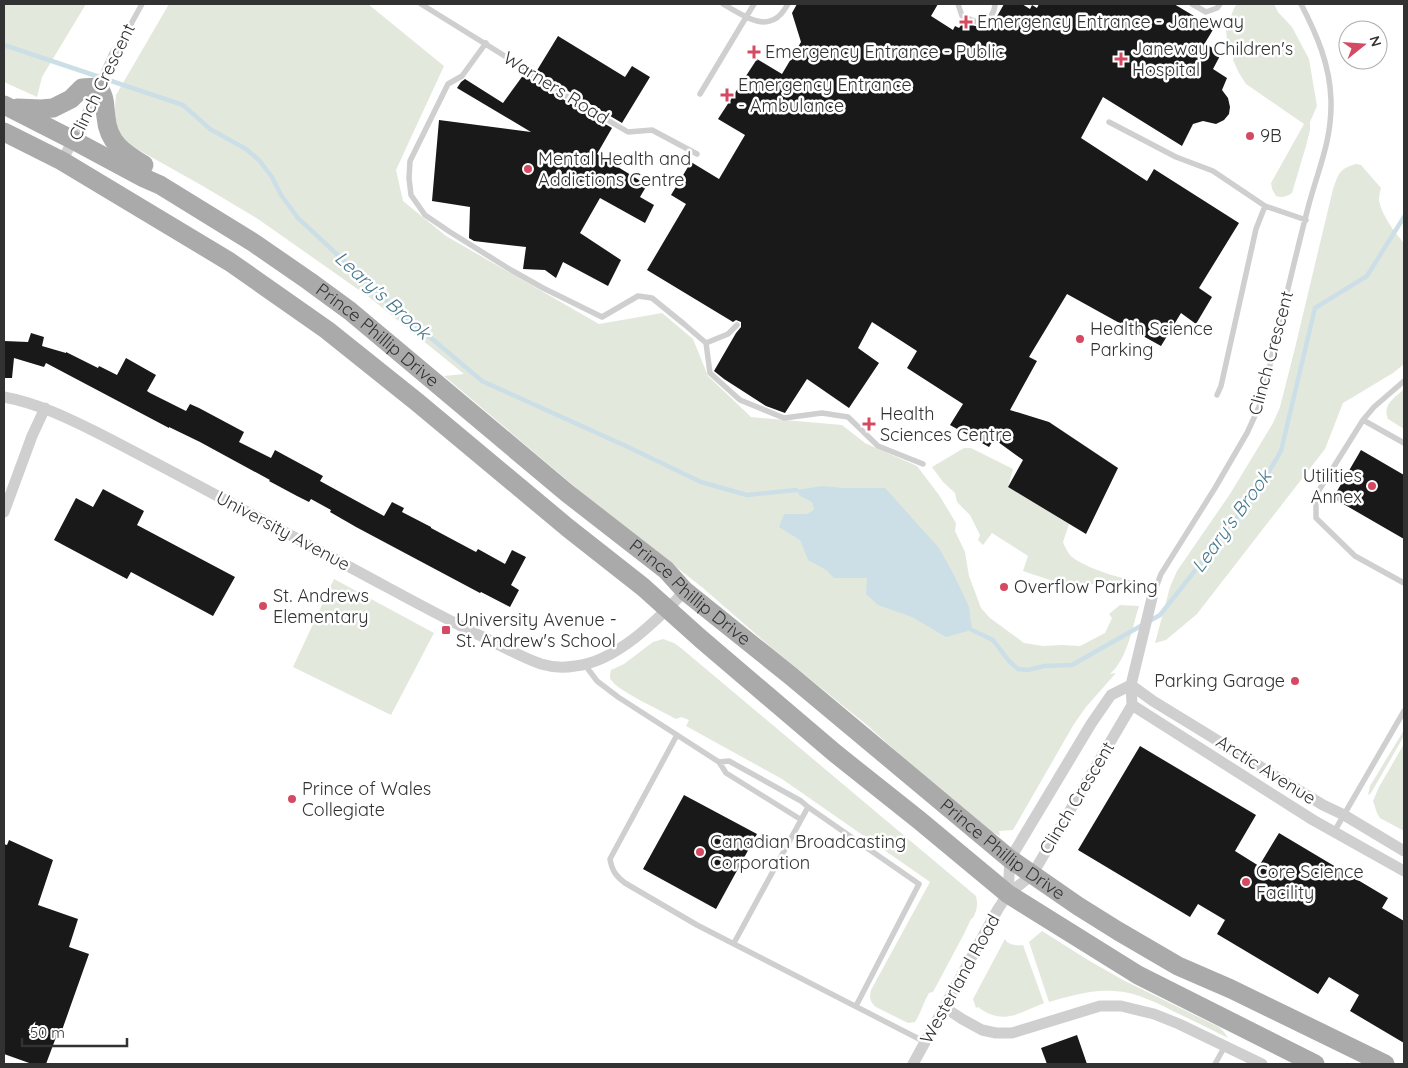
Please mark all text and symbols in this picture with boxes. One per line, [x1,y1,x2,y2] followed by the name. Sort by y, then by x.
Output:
[977,10,1244,33] place label: Emergency Entrance - Janeway
[959,15,973,29] marker: Emergency Entrance - Janeway
[63,19,140,144] street label: Clinch Crescent
[1338,20,1388,70] north arrow
[1365,34,1386,49] text: N
[1132,37,1293,81] place label: Janeway Children's Hospital
[765,40,1005,63] place label: Emergency Entrance - Public
[747,45,761,59] marker: Emergency Entrance - Public
[499,46,613,129] street label: Warners Road
[1114,52,1128,66] marker: Janeway Children's Hospital
[738,73,912,117] place label: Emergency Entrance - Ambulance
[720,88,734,102] marker: Emergency Entrance - Ambulance
[1260,124,1282,147] place label: 9B
[1244,130,1256,142] marker: 9B
[538,147,691,191] place label: Mental Health and Addictions Centre
[522,163,534,175] marker: Mental Health and Addictions Centre
[330,246,437,346] water label: Leary's Brook
[311,278,444,392] street label: Prince Phillip Drive
[1243,288,1298,417] street label: Clinch Crescent
[1090,317,1213,361] place label: Health Science Parking
[1074,333,1086,345] marker: Health Science Parking
[880,402,1012,446] place label: Health Sciences Centre
[862,417,876,431] marker: Health Sciences Centre
[1186,464,1277,577] water label: Leary's Brook
[1303,464,1362,508] place label: Utilities Annex
[1366,480,1378,492] marker: Utilities Annex
[212,485,354,576] street label: University Avenue
[625,534,756,650] street label: Prince Phillip Drive
[1014,575,1158,598] place label: Overflow Parking
[998,581,1010,593] marker: Overflow Parking
[273,584,369,628] place label: St. Andrews Elementary
[257,600,269,612] marker: St. Andrews Elementary
[456,608,617,652] place label: University Avenue - St. Andrew's School
[440,624,452,636] marker: University Avenue - St. Andrew's School
[1154,669,1285,692] place label: Parking Garage
[1289,675,1301,687] marker: Parking Garage
[1212,730,1320,809] street label: Arctic Avenue
[1034,737,1119,858] street label: Clinch Crescent
[302,777,431,821] place label: Prince of Wales Collegiate
[286,793,298,805] marker: Prince of Wales Collegiate
[935,793,1070,905] street label: Prince Phillip Drive
[710,830,906,874] place label: Canadian Broadcasting Corporation
[694,846,706,858] marker: Canadian Broadcasting Corporation
[1256,860,1364,904] place label: Core Science Facility
[1240,876,1252,888] marker: Core Science Facility
[914,910,1005,1048] street label: Westerland Road
[22,1016,128,1048] scale bar
[30,1023,65,1042] text: 50 m

